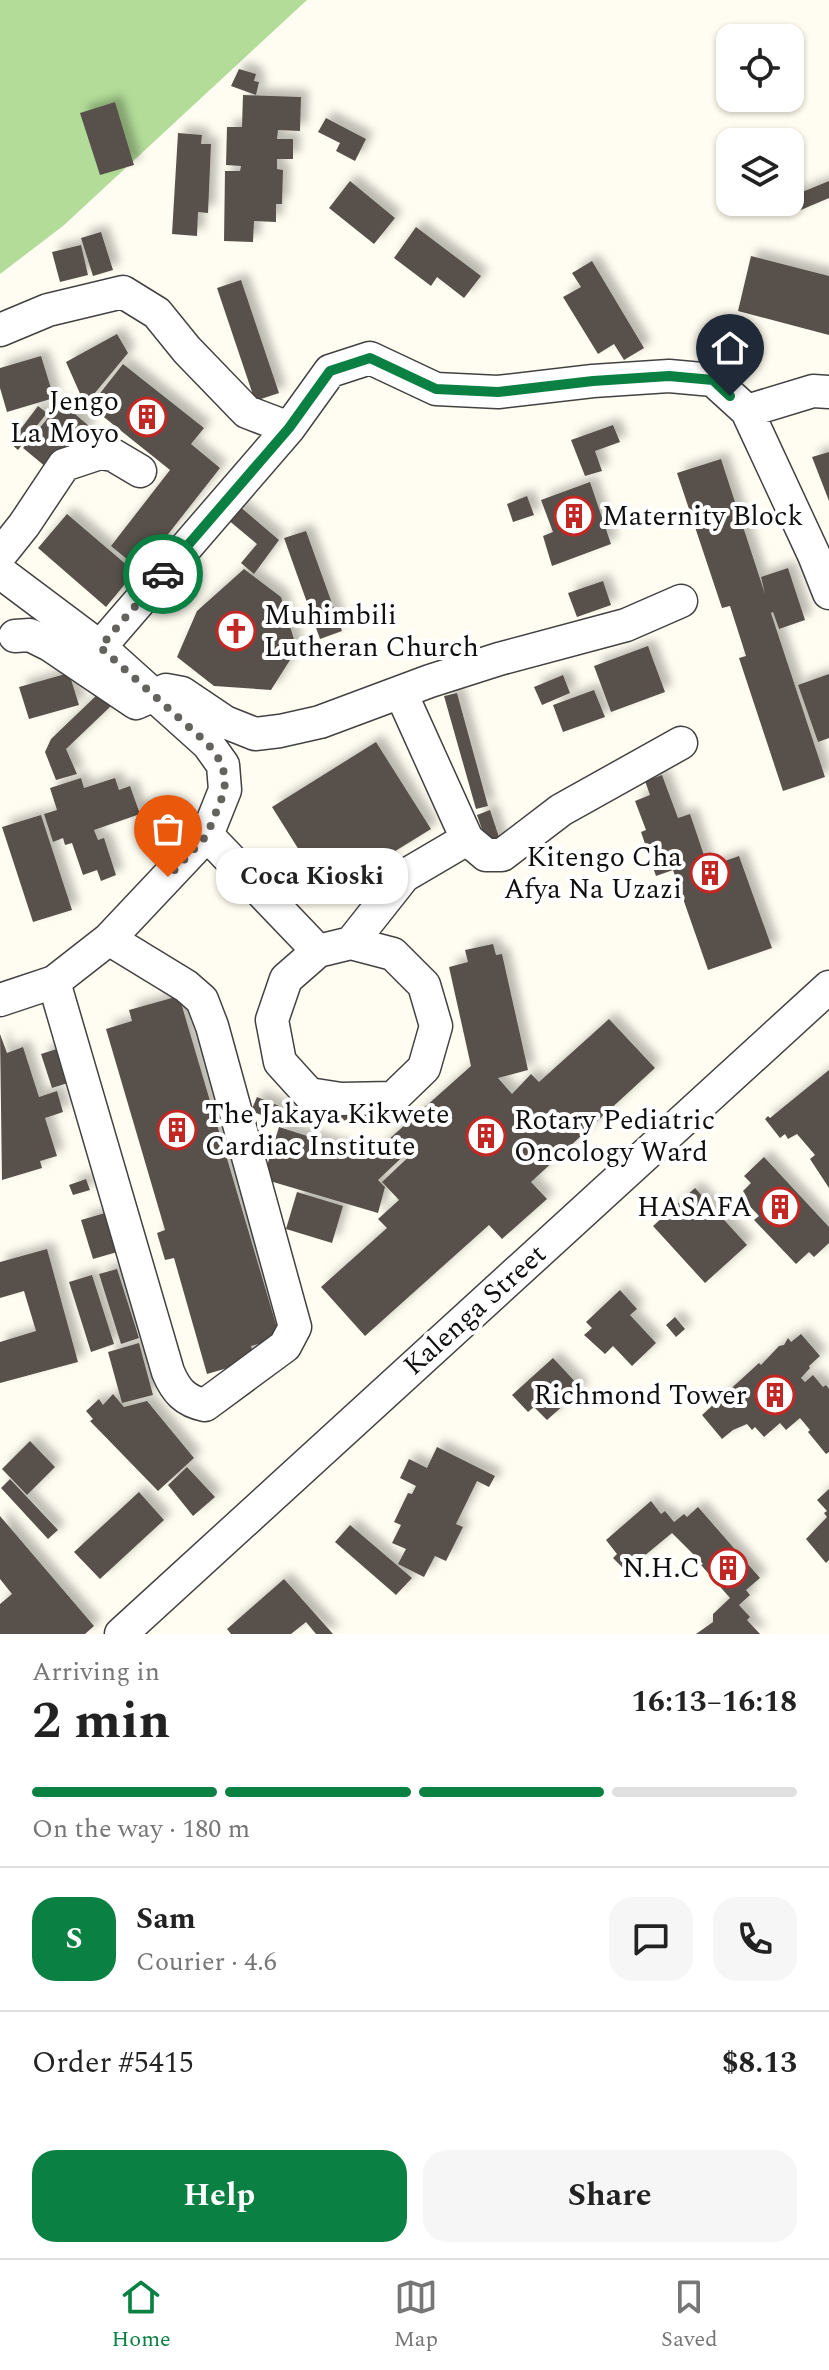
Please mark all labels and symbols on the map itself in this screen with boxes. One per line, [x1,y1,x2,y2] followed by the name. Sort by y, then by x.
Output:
[696,314,764,396] pin
[10,380,119,455] place label: Jengo La Moyo
[126,396,168,438] building icon: Jengo La Moyo
[553,495,595,537] building icon: Maternity Block
[602,495,803,538] place label: Maternity Block
[123,534,203,614] courier
[264,594,479,669] place label: Muhimbili Lutheran Church
[215,610,257,652] church icon: Muhimbili Lutheran Church
[134,795,202,877] pin
[504,836,682,911] place label: Kitengo Cha Afya Na Uzazi
[216,849,408,905] callout: Coca Kioski
[689,852,731,894] building icon: Kitengo Cha Afya Na Uzazi
[205,1093,450,1168] place label: The Jakaya Kikwete Cardiac Institute
[514,1099,715,1174] place label: Rotary Pediatric Oncology Ward
[156,1109,198,1151] building icon: The Jakaya Kikwete Cardiac Institute
[465,1115,507,1157] building icon: Rotary Pediatric Oncology Ward
[637,1186,752,1229] place label: HASAFA
[759,1186,801,1228] building icon: HASAFA
[394,1234,556,1386] street label: Kalenga Street
[534,1374,747,1417] place label: Richmond Tower
[754,1374,796,1416] building icon: Richmond Tower
[622,1547,700,1590] place label: N.H.C
[707,1547,749,1589] building icon: N.H.C

